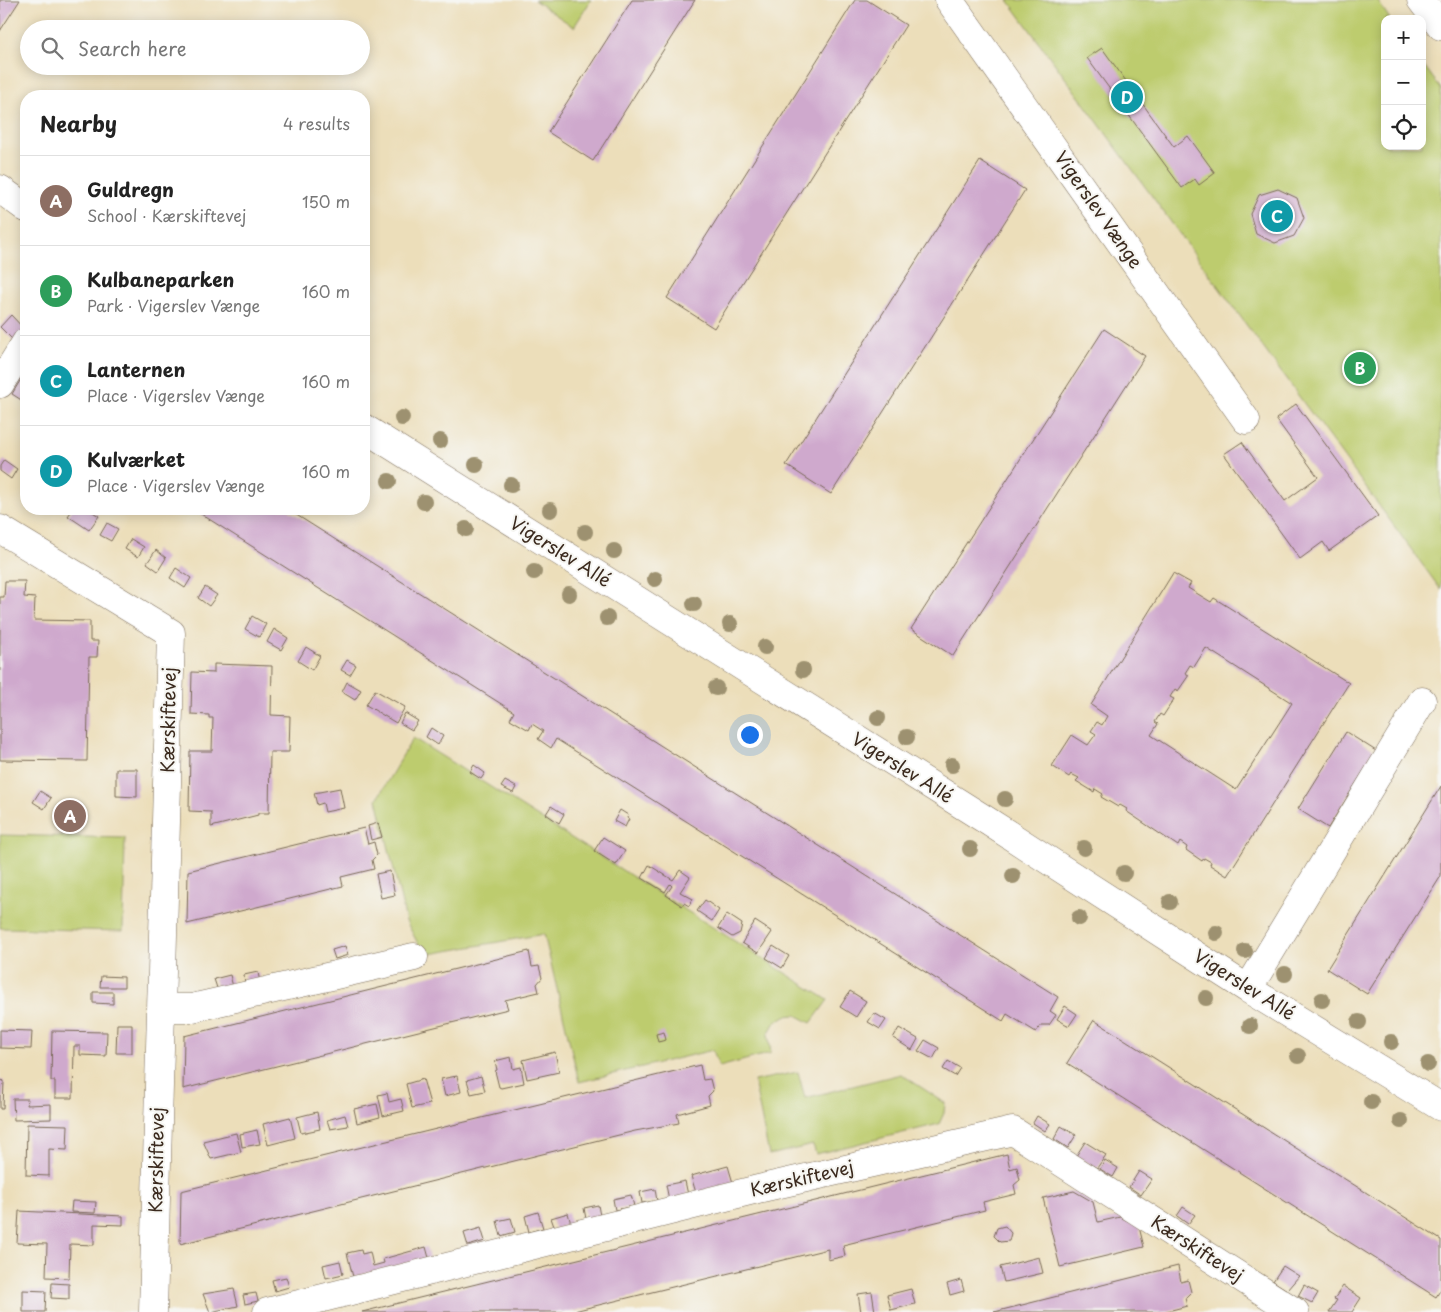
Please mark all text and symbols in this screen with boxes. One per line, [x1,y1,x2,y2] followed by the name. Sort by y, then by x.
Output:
[1381,15,1426,150] map controls
[1381,15,1426,60] button: +
[20,20,370,75] search box
[38,34,66,62] icon: search
[78,34,187,62] text: Search here
[1381,60,1426,105] button: −
[1111,78,1143,116] pin: D
[1381,105,1426,150] button: locate
[40,107,117,139] text: Nearby
[283,111,350,135] text: 4 results
[1049,145,1150,274] street label: Vigerslev Vænge
[87,175,174,203] text: Guldregn
[50,189,62,213] text: A
[302,189,350,213] text: 150 m
[1261,197,1293,235] pin: C
[87,203,246,227] text: School · Kærskiftevej
[87,265,234,293] text: Kulbaneparken
[51,279,61,303] text: B
[302,279,350,303] text: 160 m
[87,293,260,317] text: Park · Vigerslev Vænge
[1344,349,1376,387] pin: B
[87,355,185,383] text: Lanternen
[50,369,62,393] text: C
[302,369,350,393] text: 160 m
[87,383,265,407] text: Place · Vigerslev Vænge
[87,445,185,473] text: Kulværket
[50,459,62,483] text: D
[302,459,350,483] text: 160 m
[87,473,265,497] text: Place · Vigerslev Vænge
[505,509,617,593] street label: Vigerslev Allé
[153,667,182,773] street label: Kærskiftevej
[737,722,763,748] your location
[847,725,959,809] street label: Vigerslev Allé
[54,797,86,835] pin: A
[1189,942,1301,1026] street label: Vigerslev Allé
[141,1107,170,1213] street label: Kærskiftevej
[747,1152,856,1203] street label: Kærskiftevej
[1146,1208,1249,1288] street label: Kærskiftevej

